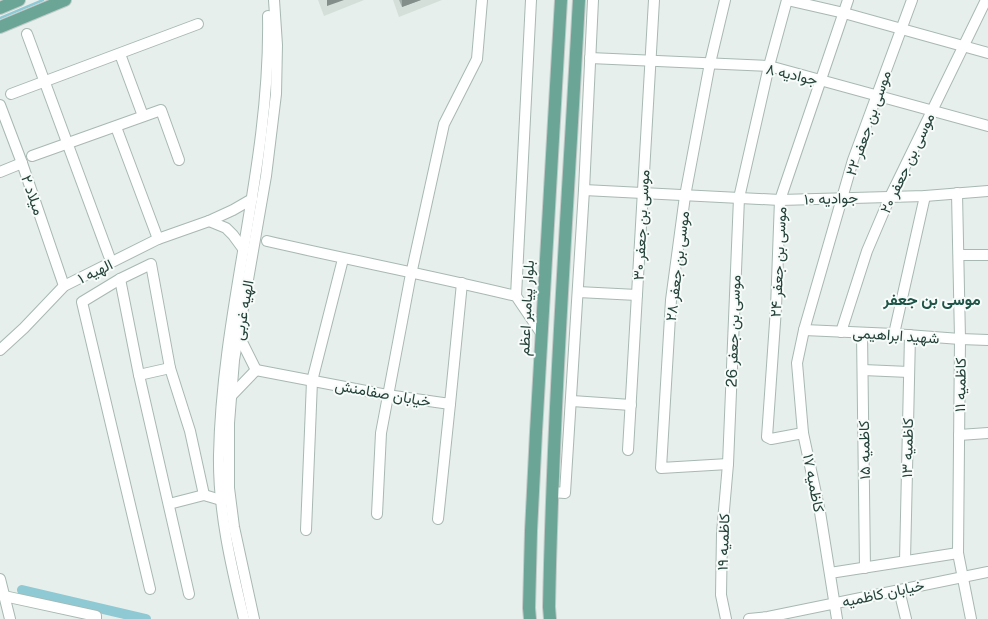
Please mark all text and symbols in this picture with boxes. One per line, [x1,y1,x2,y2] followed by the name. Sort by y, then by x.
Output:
[764,60,819,89] street label: جوادیه ۸
[842,68,896,178] street label: موسی بن جعفر ۲۲
[876,110,939,217] street label: موسی بن جعفر ۲۰
[630,169,654,281] street label: موسی بن جعفر ۳۰
[17,173,48,218] street label: میلاد ۲
[804,189,858,208] street label: جوادیه ۱۰
[767,206,791,318] street label: موسی بن جعفر ۲۴
[662,210,694,322] street label: موسی بن جعفر ۲۸
[75,255,116,288] street label: الهیه ۱
[515,259,539,357] street label: بلوار پیامبر اعظم
[723,274,745,388] street label: موسی بن جعفر 26
[229,279,259,342] street label: الهیه غربی
[882,290,981,310] district label: موسی بن جعفر
[852,323,940,349] street label: شهید ابراهیمی
[951,357,970,412] street label: کاظمیه ۱۱
[333,376,432,412] street label: خیابان صفامنش
[898,418,917,478] street label: کاظمیه ۱۳
[855,420,874,480] street label: کاظمیه ۱۵
[799,452,828,514] street label: کاظمیه ۱۷
[714,513,734,571] street label: کاظمیه ۱۹
[840,576,926,611] street label: خیابان کاظمیه

